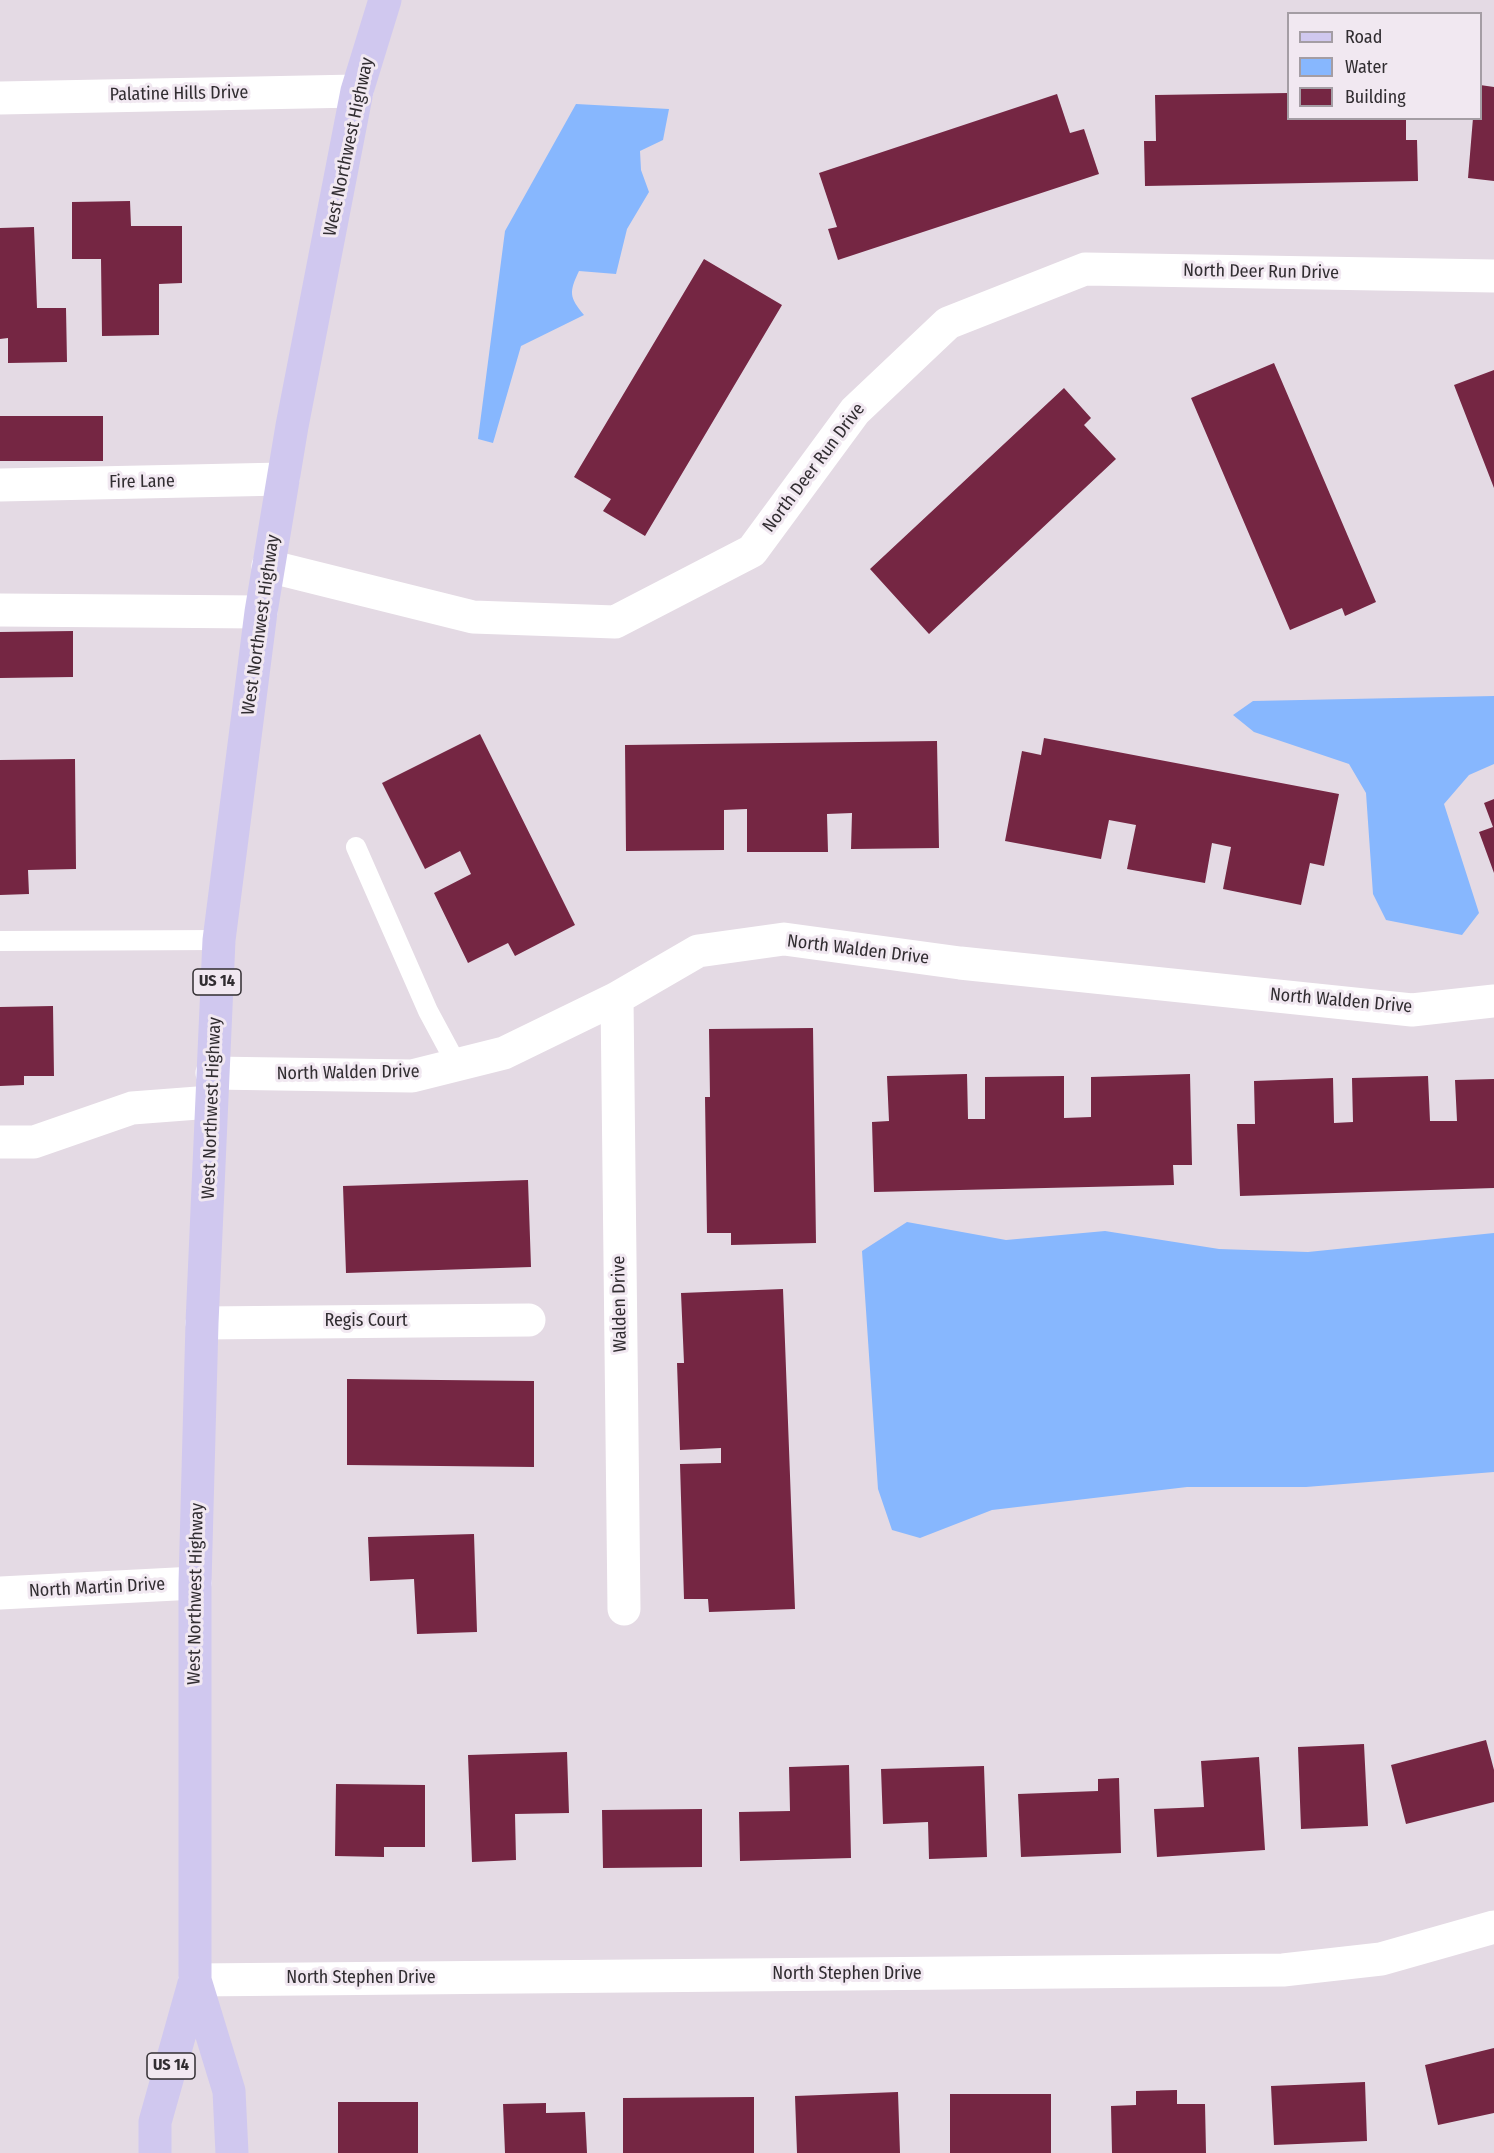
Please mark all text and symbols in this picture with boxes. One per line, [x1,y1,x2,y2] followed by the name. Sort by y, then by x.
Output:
[1287,12,1482,120] legend
[1345,26,1382,48] text: Road
[320,56,378,238] street label: West Northwest Highway
[1345,56,1388,78] text: Water
[110,82,248,106] street label: Palatine Hills Drive
[1345,86,1406,108] text: Building
[1183,260,1339,284] street label: North Deer Run Drive
[758,399,870,537] street label: North Deer Run Drive
[109,471,175,493] street label: Fire Lane
[238,533,284,717] street label: West Northwest Highway
[786,931,930,969] street label: North Walden Drive
[193,969,241,995] road number: US 14
[1269,984,1413,1018] street label: North Walden Drive
[198,1017,226,1199] street label: West Northwest Highway
[276,1061,420,1085] street label: North Walden Drive
[608,1256,632,1352] street label: Walden Drive
[324,1310,408,1332] street label: Regis Court
[184,1503,208,1685] street label: West Northwest Highway
[28,1574,166,1602] street label: North Martin Drive
[772,1963,922,1985] street label: North Stephen Drive
[286,1967,436,1989] street label: North Stephen Drive
[147,2053,195,2079] road number: US 14

